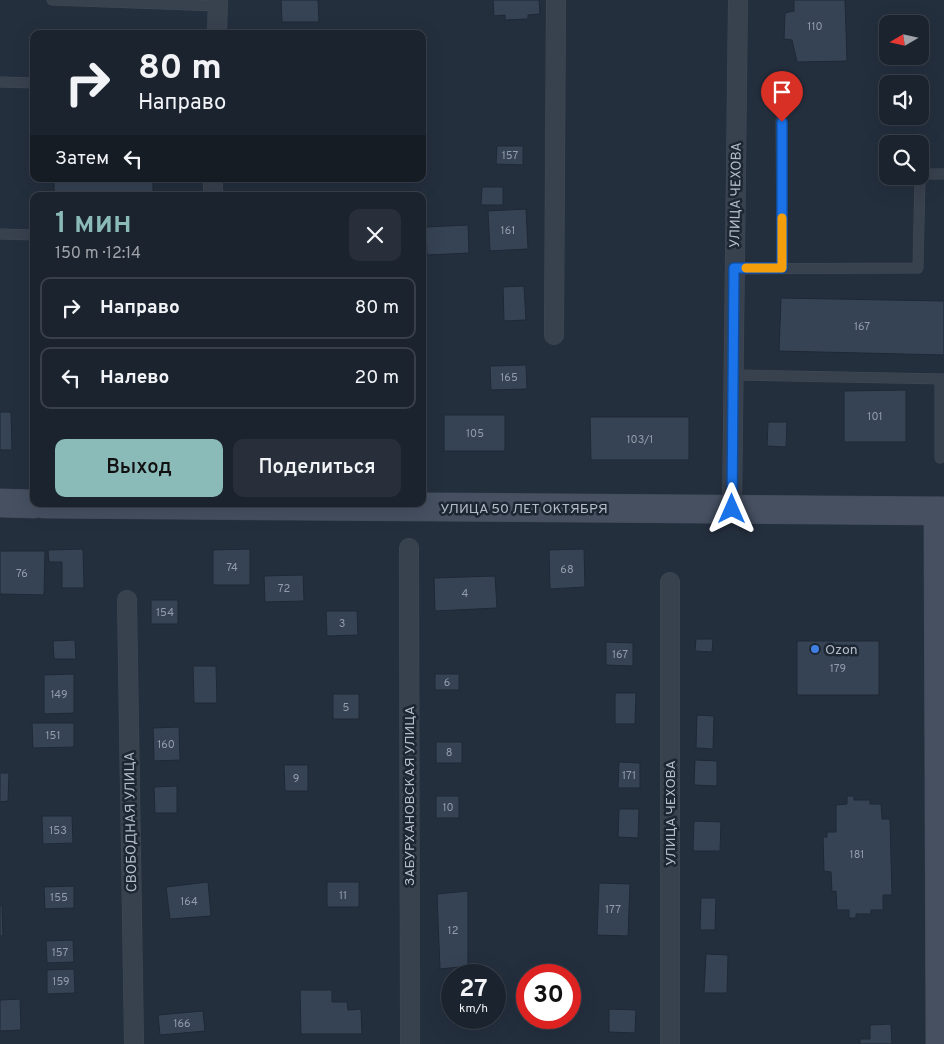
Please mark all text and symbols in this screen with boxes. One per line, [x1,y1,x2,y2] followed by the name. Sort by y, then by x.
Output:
[879,15,929,65] north arrow
[879,15,929,185] map controls
[807,20,823,34] house number: 110
[138,47,222,91] text: 80 m
[55,50,120,115] icon: right
[761,71,803,122] pin
[879,75,929,125] button: sound
[768,78,796,106] icon: arrive
[138,90,226,117] text: Направо
[879,135,929,185] button: search
[727,142,746,248] street label: УЛИЦА ЧЕХОВА
[119,145,147,173] icon: left
[55,147,109,171] text: Затем
[502,149,519,163] house number: 157
[55,206,132,243] text: 1 мин
[349,209,401,261] button: close
[501,224,515,238] house number: 161
[55,244,141,264] text: 150 m · 12:14
[57,294,85,322] icon: right
[100,296,180,320] text: Направо
[355,296,399,320] text: 80 m
[854,320,870,334] house number: 167
[57,364,85,392] icon: left
[100,366,169,390] text: Налево
[355,366,399,390] text: 20 m
[500,371,518,385] house number: 165
[867,410,883,424] house number: 101
[466,427,484,441] house number: 105
[627,433,653,447] house number: 103/1
[55,439,223,497] button: Выход
[233,439,401,497] button: Поделиться
[705,482,757,534] position arrow
[440,501,608,518] street label: УЛИЦА 50 ЛЕТ ОКТЯБРЯ
[226,561,238,575] house number: 74
[560,563,574,577] house number: 68
[16,567,28,581] house number: 76
[278,582,290,596] house number: 72
[462,587,469,601] house number: 4
[156,606,174,620] house number: 154
[339,617,345,631] house number: 3
[825,642,858,659] place label: Ozon
[809,643,821,655] marker: Ozon
[612,648,628,662] house number: 167
[830,662,846,676] house number: 179
[444,676,450,690] house number: 6
[50,688,68,702] house number: 149
[343,701,350,715] house number: 5
[402,706,419,886] street label: ЗАБУРХАНОВСКАЯ УЛИЦА
[45,729,61,743] house number: 151
[157,738,175,752] house number: 160
[446,746,452,760] house number: 8
[122,752,141,892] street label: СВОБОДНАЯ УЛИЦА
[663,760,680,866] street label: УЛИЦА ЧЕХОВА
[622,769,636,783] house number: 171
[293,772,299,786] house number: 9
[442,801,454,815] house number: 10
[49,824,67,838] house number: 153
[850,848,864,862] house number: 181
[339,889,347,903] house number: 11
[50,891,68,905] house number: 155
[180,895,198,909] house number: 164
[605,903,621,917] house number: 177
[448,924,458,938] house number: 12
[52,946,69,960] house number: 157
[516,964,581,1029] speed limit sign: 30
[459,974,488,1006] text: 27
[52,975,70,989] house number: 159
[459,1001,488,1017] text: km/h
[173,1017,191,1031] house number: 166

